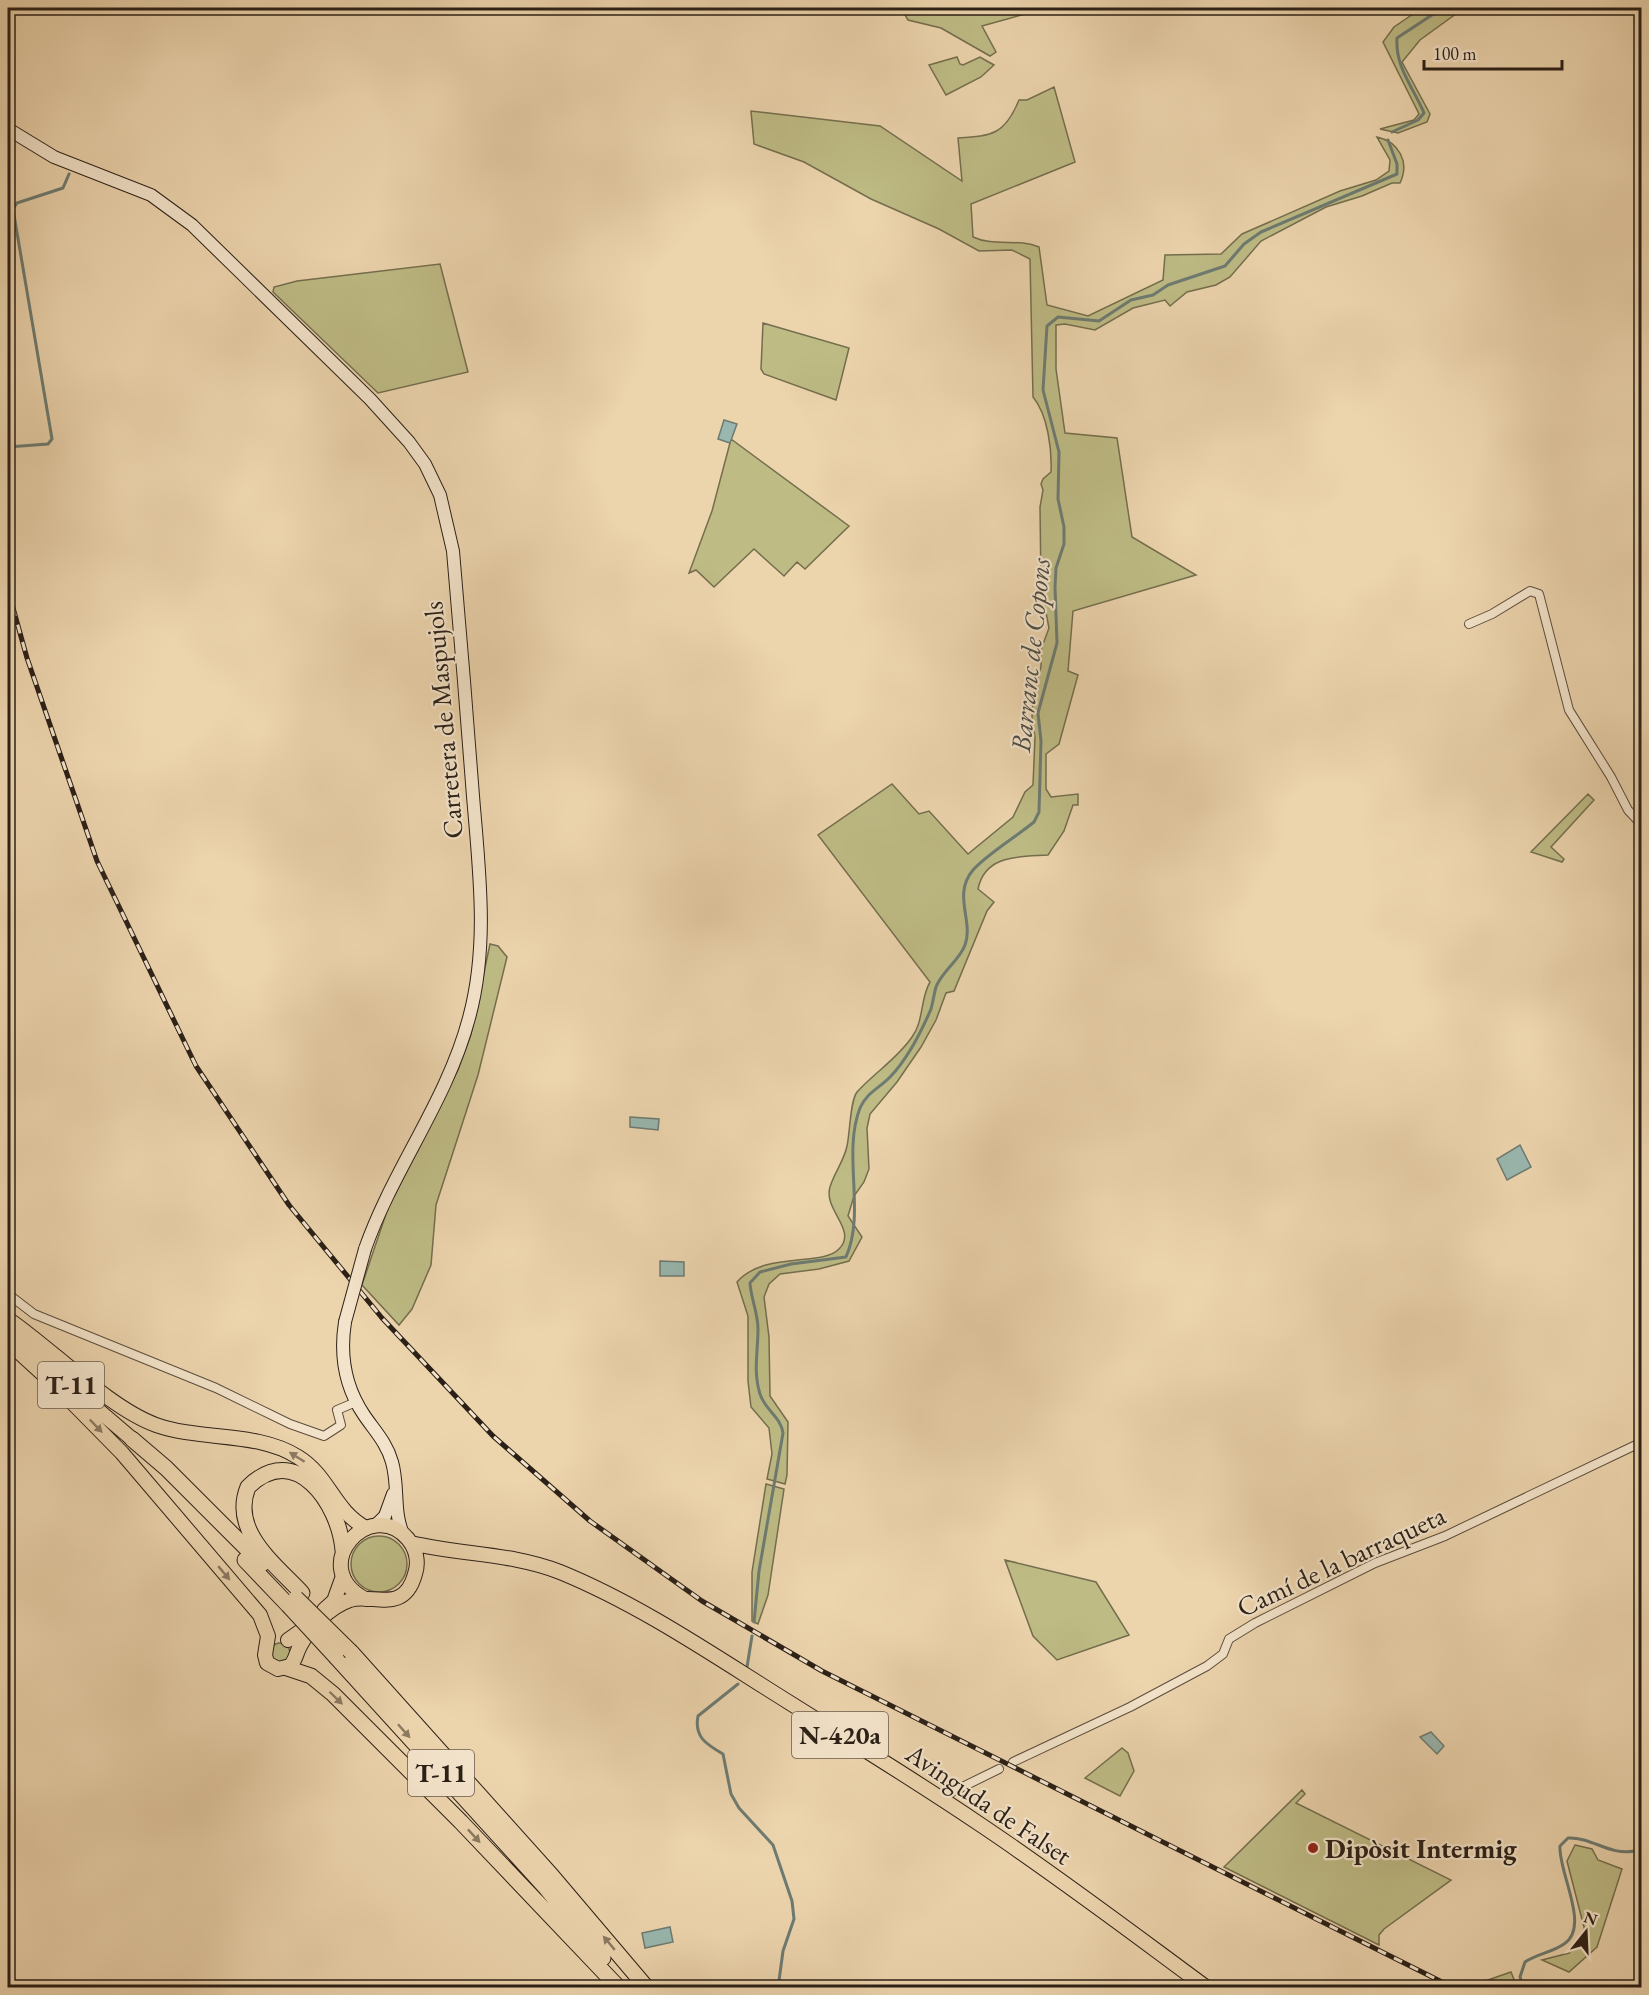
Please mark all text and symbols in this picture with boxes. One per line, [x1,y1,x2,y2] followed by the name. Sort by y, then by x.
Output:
[1424,33,1562,71] scale bar
[1433,42,1477,65] text: 100 m
[1002,556,1058,755] water label: Barranc de Copons
[415,600,471,840] street label: Carretera de Maspujols
[38,1362,104,1408] road number: T-11
[88,1418,102,1432] one-way arrow
[289,1452,306,1463] one-way arrow
[1231,1497,1451,1625] street label: Camí de la barraqueta
[217,1565,230,1580] one-way arrow
[329,1690,343,1704] one-way arrow
[792,1712,888,1758] road number: N-420a
[397,1724,411,1739] one-way arrow
[898,1735,1079,1873] street label: Avinguda de Falset
[408,1750,474,1796] road number: T-11
[467,1828,481,1843] one-way arrow
[1325,1831,1517,1866] place label: Dipòsit Intermig
[1306,1841,1320,1855] marker: Dipòsit Intermig
[1556,1902,1616,1962] north arrow
[1581,1906,1600,1930] text: N
[603,1936,616,1951] one-way arrow

